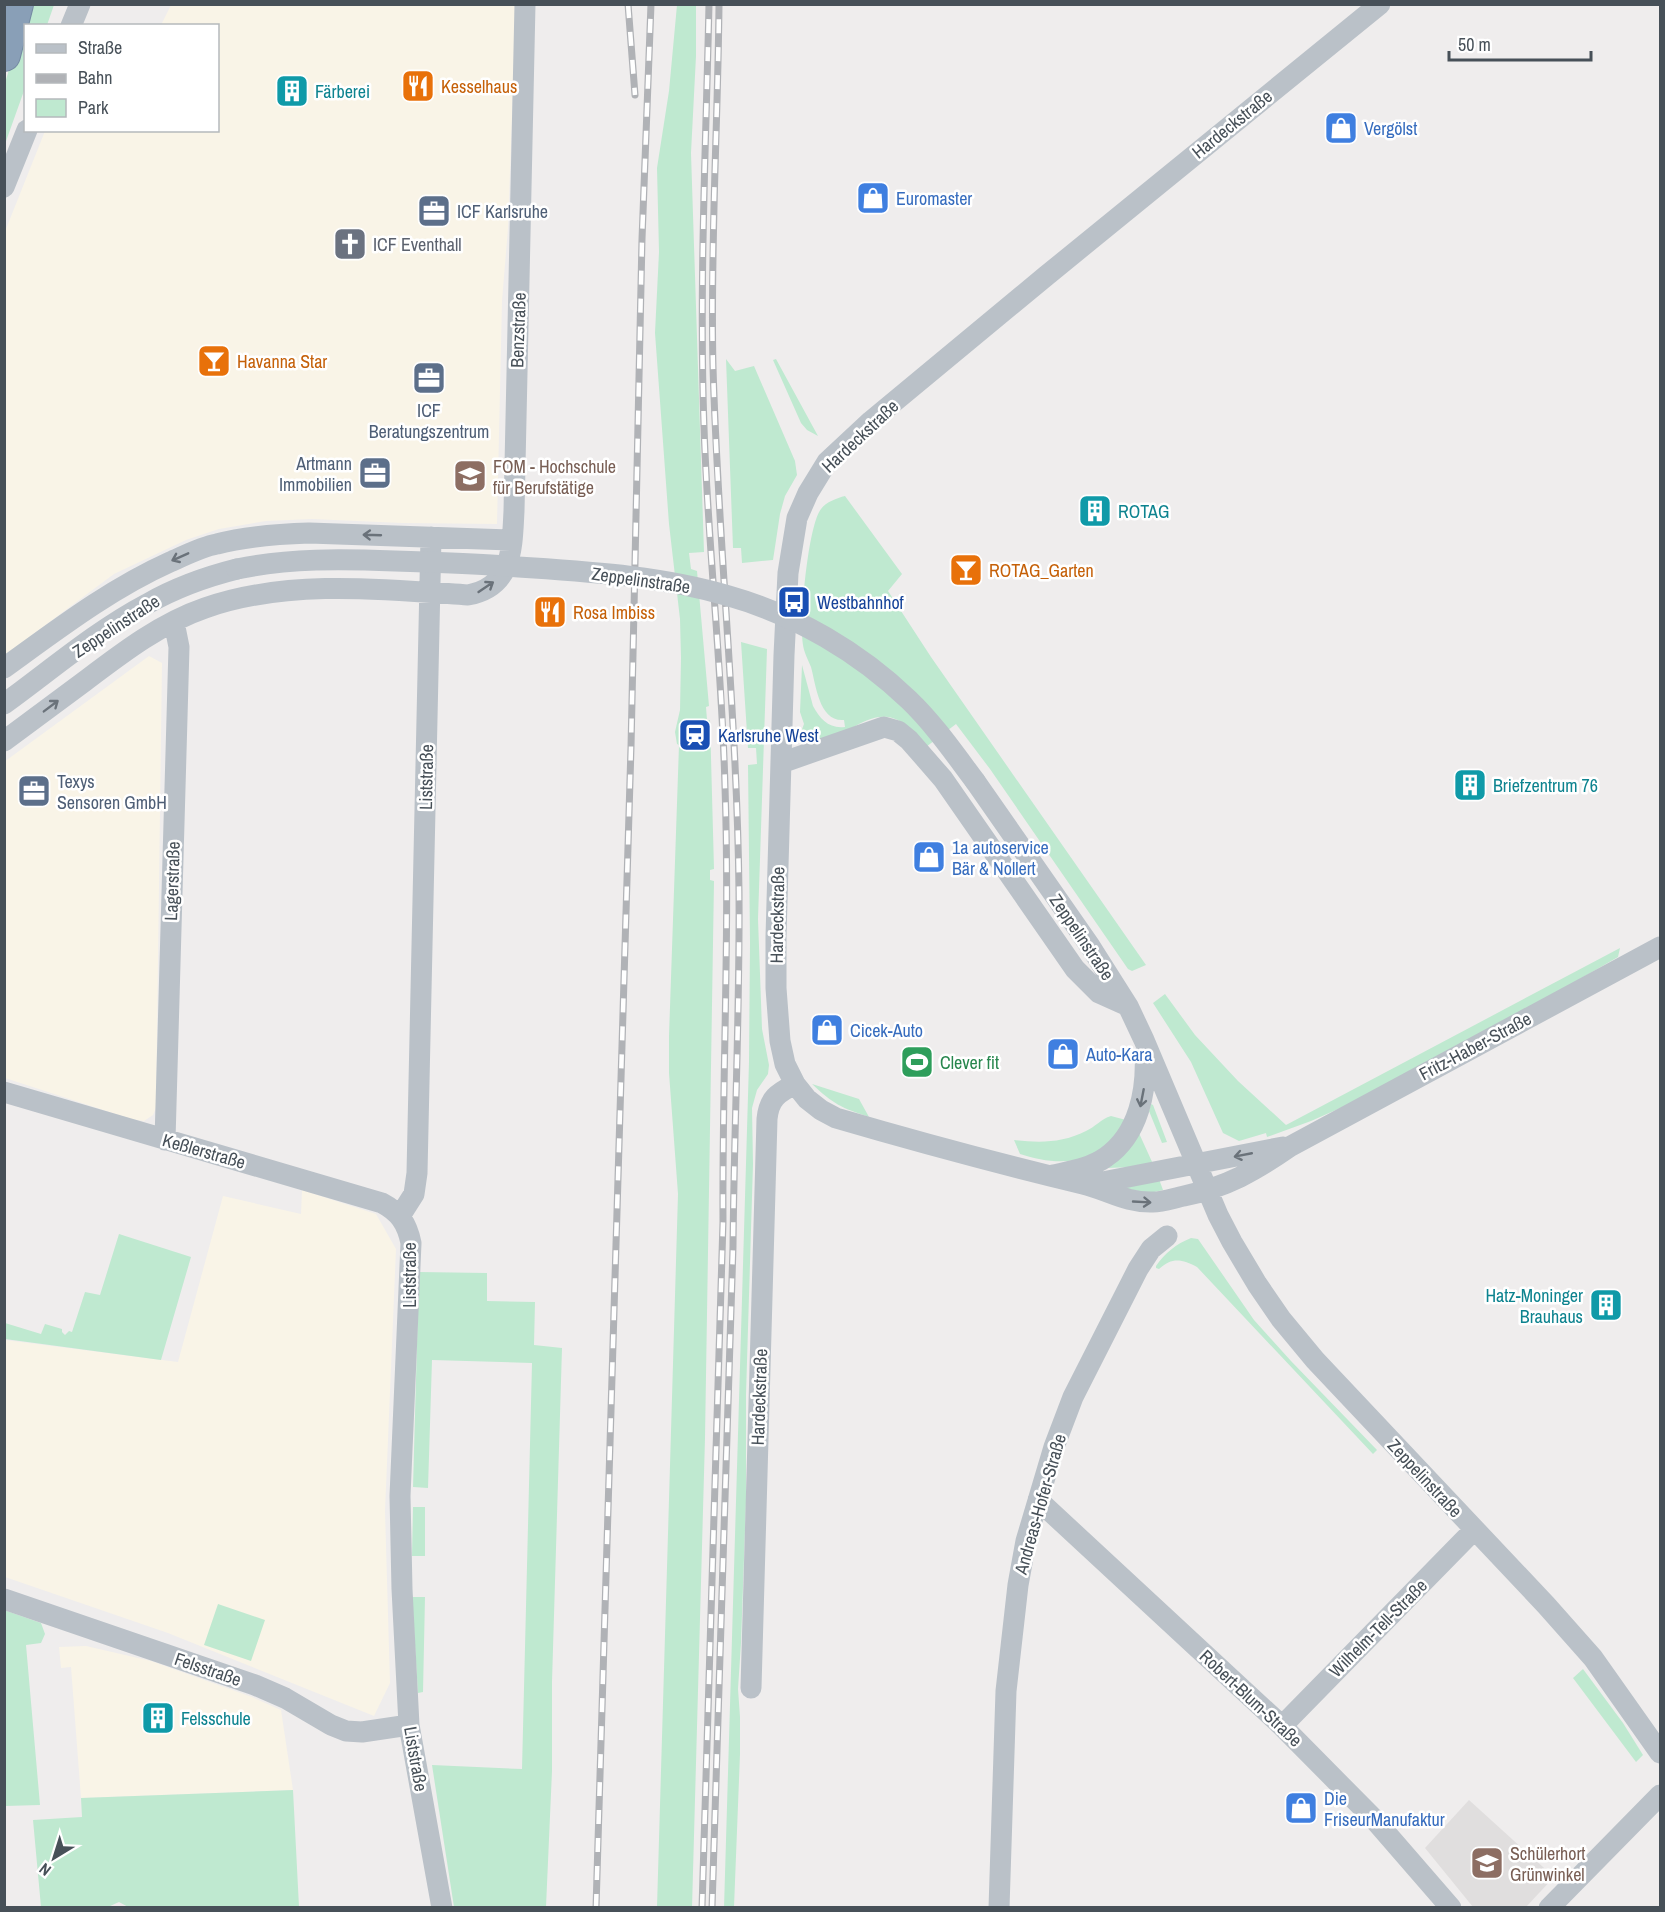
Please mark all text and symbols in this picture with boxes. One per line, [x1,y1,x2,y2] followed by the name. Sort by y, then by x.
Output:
[24,24,219,132] legend
[1449,24,1592,62] scale bar
[1458,32,1491,57] text: 50 m
[78,35,122,60] text: Straße
[78,65,112,90] text: Bahn
[400,68,436,104] restaurant icon: Kesselhaus
[274,73,310,109] building icon: Färberei
[441,74,517,99] place label: Kesselhaus
[315,79,370,104] place label: Färberei
[1187,84,1277,164] street label: Hardeckstraße
[78,95,109,120] text: Park
[1323,110,1359,146] shop icon: Vergölst
[1364,116,1417,141] place label: Vergölst
[855,180,891,216] shop icon: Euromaster
[896,186,972,211] place label: Euromaster
[416,193,452,229] office icon: ICF Karlsruhe
[457,199,548,224] place label: ICF Karlsruhe
[332,226,368,262] church icon: ICF Eventhall
[373,232,462,257] place label: ICF Eventhall
[504,292,532,368] street label: Benzstraße
[196,343,232,379] bar icon: Havanna Star
[237,349,327,374] place label: Havanna Star
[411,360,447,396] office icon: ICF Beratungszentrum
[816,394,904,478] street label: Hardeckstraße
[369,398,489,444] place label: ICF Beratungszentrum
[279,451,352,497] place label: Artmann Immobilien
[493,454,616,500] place label: FOM - Hochschule für Berufstätige
[357,455,393,491] office icon: Artmann Immobilien
[452,458,488,494] school or university icon: FOM - Hochschule für Berufstätige
[1077,493,1113,529] building icon: ROTAG
[1118,499,1169,524] place label: ROTAG
[363,529,383,541] one-way arrow
[172,552,190,564] one-way arrow
[948,552,984,588] bar icon: ROTAG_Garten
[989,558,1094,583] place label: ROTAG_Garten
[590,561,692,599] street label: Zeppelinstraße
[478,581,495,594] one-way arrow
[776,584,812,620] bus stop icon: Westbahnhof
[68,588,164,664] street label: Zeppelinstraße
[817,590,905,615] place label: Westbahnhof
[532,594,568,630] restaurant icon: Rosa Imbiss
[573,600,655,625] place label: Rosa Imbiss
[43,700,59,712] one-way arrow
[677,717,713,753] station icon: Karlsruhe West
[718,723,819,748] place label: Karlsruhe West
[413,744,439,810] street label: Liststraße
[1452,767,1488,803] building icon: Briefzentrum 76
[57,769,167,815] place label: Texys Sensoren GmbH
[16,773,52,809] office icon: Texys Sensoren GmbH
[1493,773,1598,798] place label: Briefzentrum 76
[952,835,1049,881] place label: 1a autoservice Bär & Nollert
[911,839,947,875] shop icon: 1a autoservice Bär & Nollert
[158,841,186,921] street label: Lagerstraße
[764,866,790,964] street label: Hardeckstraße
[1044,889,1120,985] street label: Zeppelinstraße
[1414,1006,1536,1086] street label: Fritz-Haber-Straße
[809,1012,845,1048] shop icon: Cicek-Auto
[850,1018,923,1043] place label: Cicek-Auto
[1045,1036,1081,1072] shop icon: Auto-Kara
[1085,1042,1152,1067] place label: Auto-Kara
[899,1044,935,1080] sports icon: Clever fit
[940,1050,999,1075] place label: Clever fit
[1136,1088,1147,1107] one-way arrow
[160,1127,248,1175] street label: Keßlerstraße
[1234,1150,1253,1161] one-way arrow
[1132,1196,1152,1207] one-way arrow
[397,1242,422,1308] street label: Liststraße
[1485,1283,1583,1329] place label: Hatz-Moninger Brauhaus
[1588,1287,1624,1323] building icon: Hatz-Moninger Brauhaus
[745,1348,773,1446] street label: Hardeckstraße
[1008,1431,1072,1578] street label: Andreas-Hofer-Straße
[1382,1433,1468,1523] street label: Zeppelinstraße
[1323,1573,1433,1683] street label: Wilhelm-Tell-Straße
[1194,1644,1308,1752] street label: Robert-Blum-Straße
[171,1646,245,1692] street label: Felsstraße
[140,1700,176,1736] building icon: Felsschule
[181,1706,251,1731] place label: Felsschule
[398,1725,434,1793] street label: Liststraße
[1324,1786,1445,1832] place label: Die FriseurManufaktur
[1283,1790,1319,1826] shop icon: Die FriseurManufaktur
[24,1828,84,1888] north arrow
[1510,1841,1585,1887] place label: Schülerhort Grünwinkel
[1469,1845,1505,1881] school or university icon: Schülerhort Grünwinkel
[34,1858,55,1881] text: N

